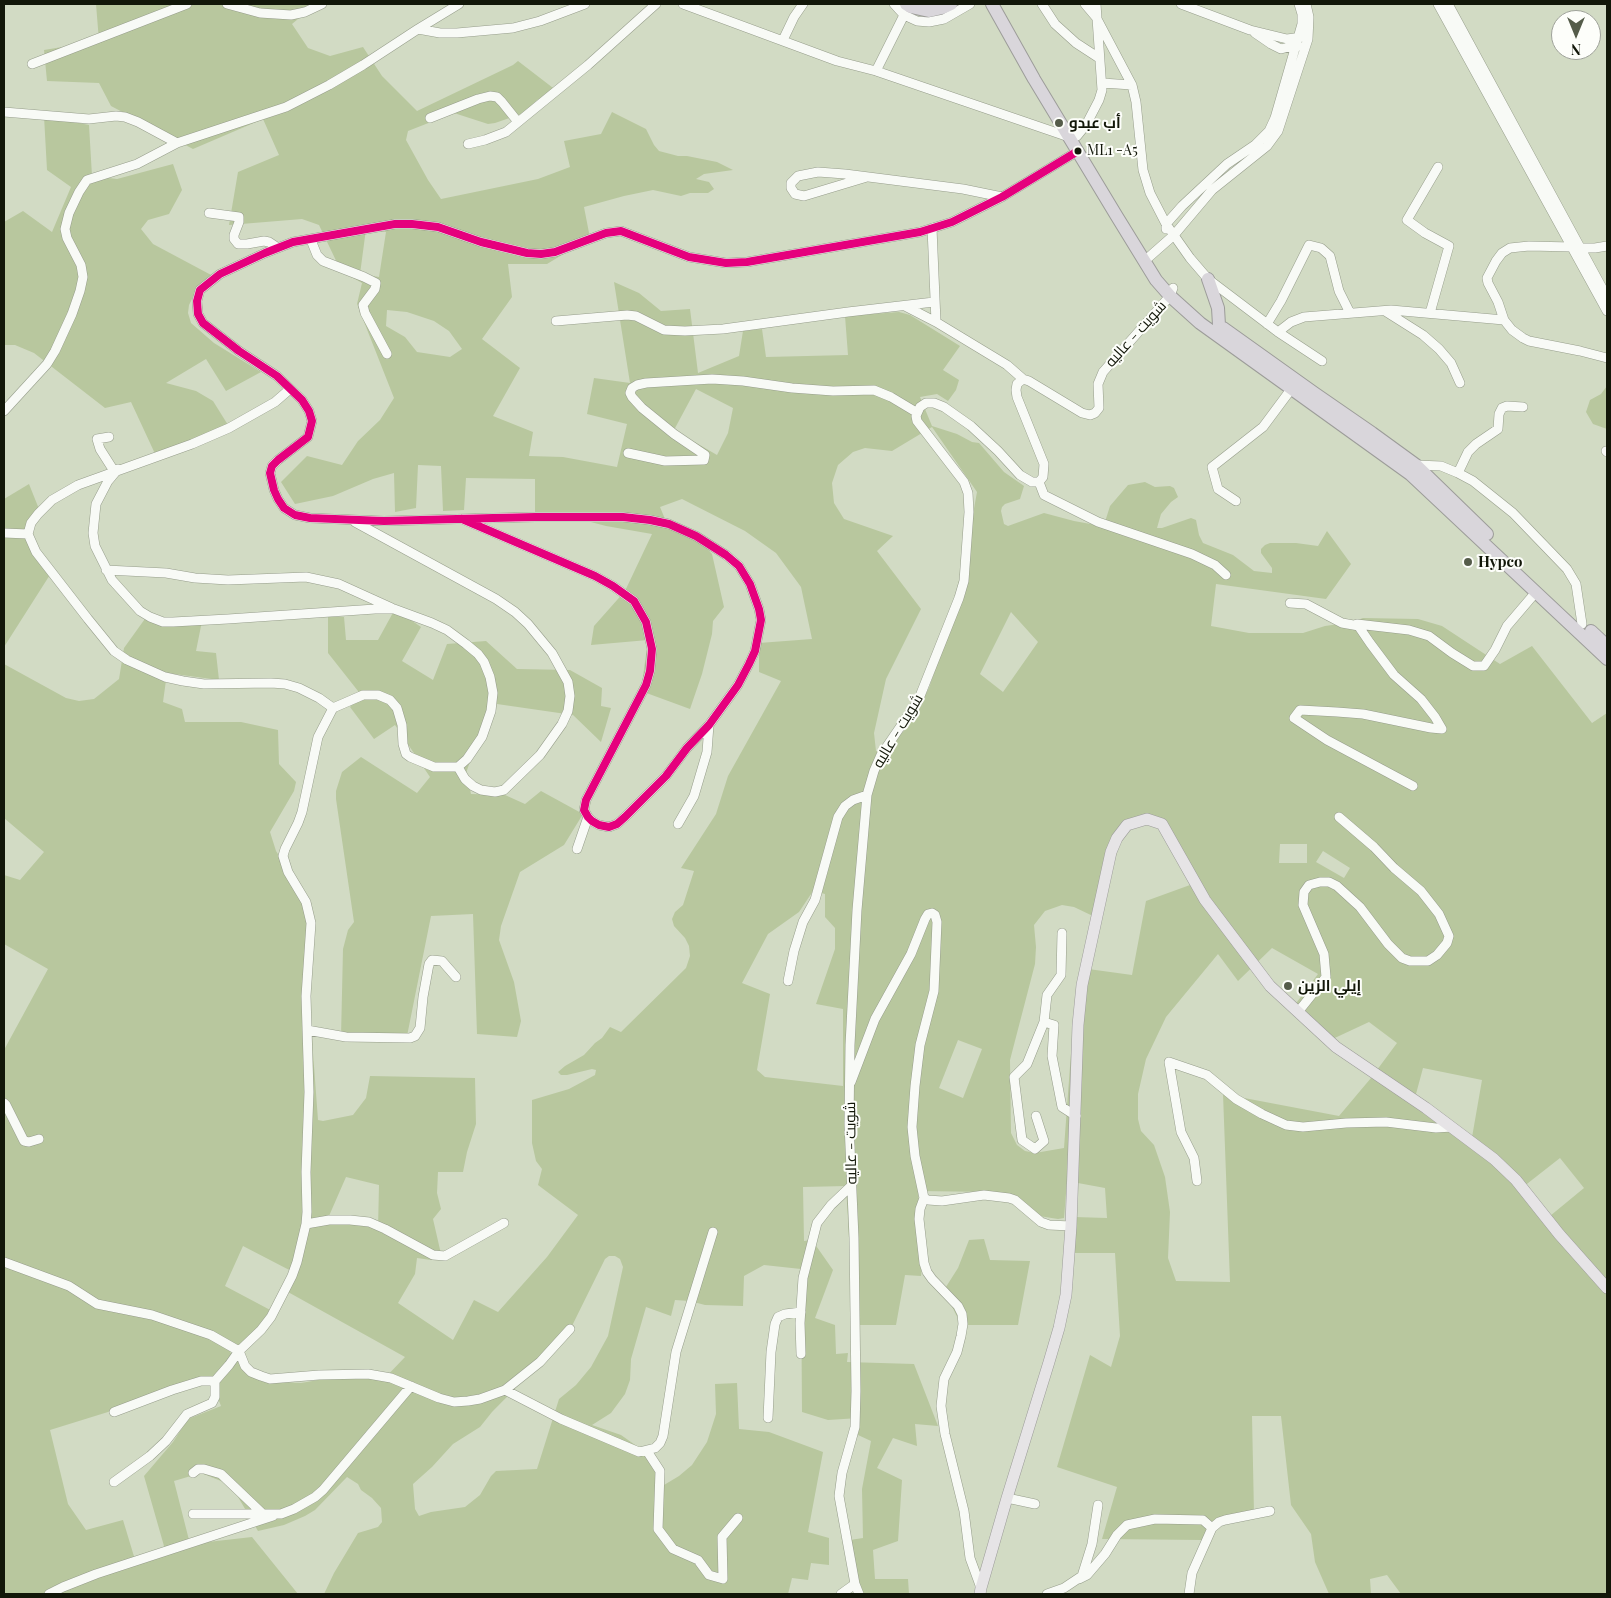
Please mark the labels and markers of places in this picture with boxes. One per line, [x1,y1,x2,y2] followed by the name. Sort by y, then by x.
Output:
[1069,114,1121,132] place label: أب عبدو
[1053,117,1065,129] marker: أب عبدو
[1087,143,1138,159] place label: ML1 -A5
[1073,146,1083,156] marker: ML1 -A5
[1478,553,1522,571] place label: Hypco
[1462,556,1474,568] marker: Hypco
[1298,977,1361,995] place label: إيلي الزين
[1282,980,1294,992] marker: إيلي الزين

